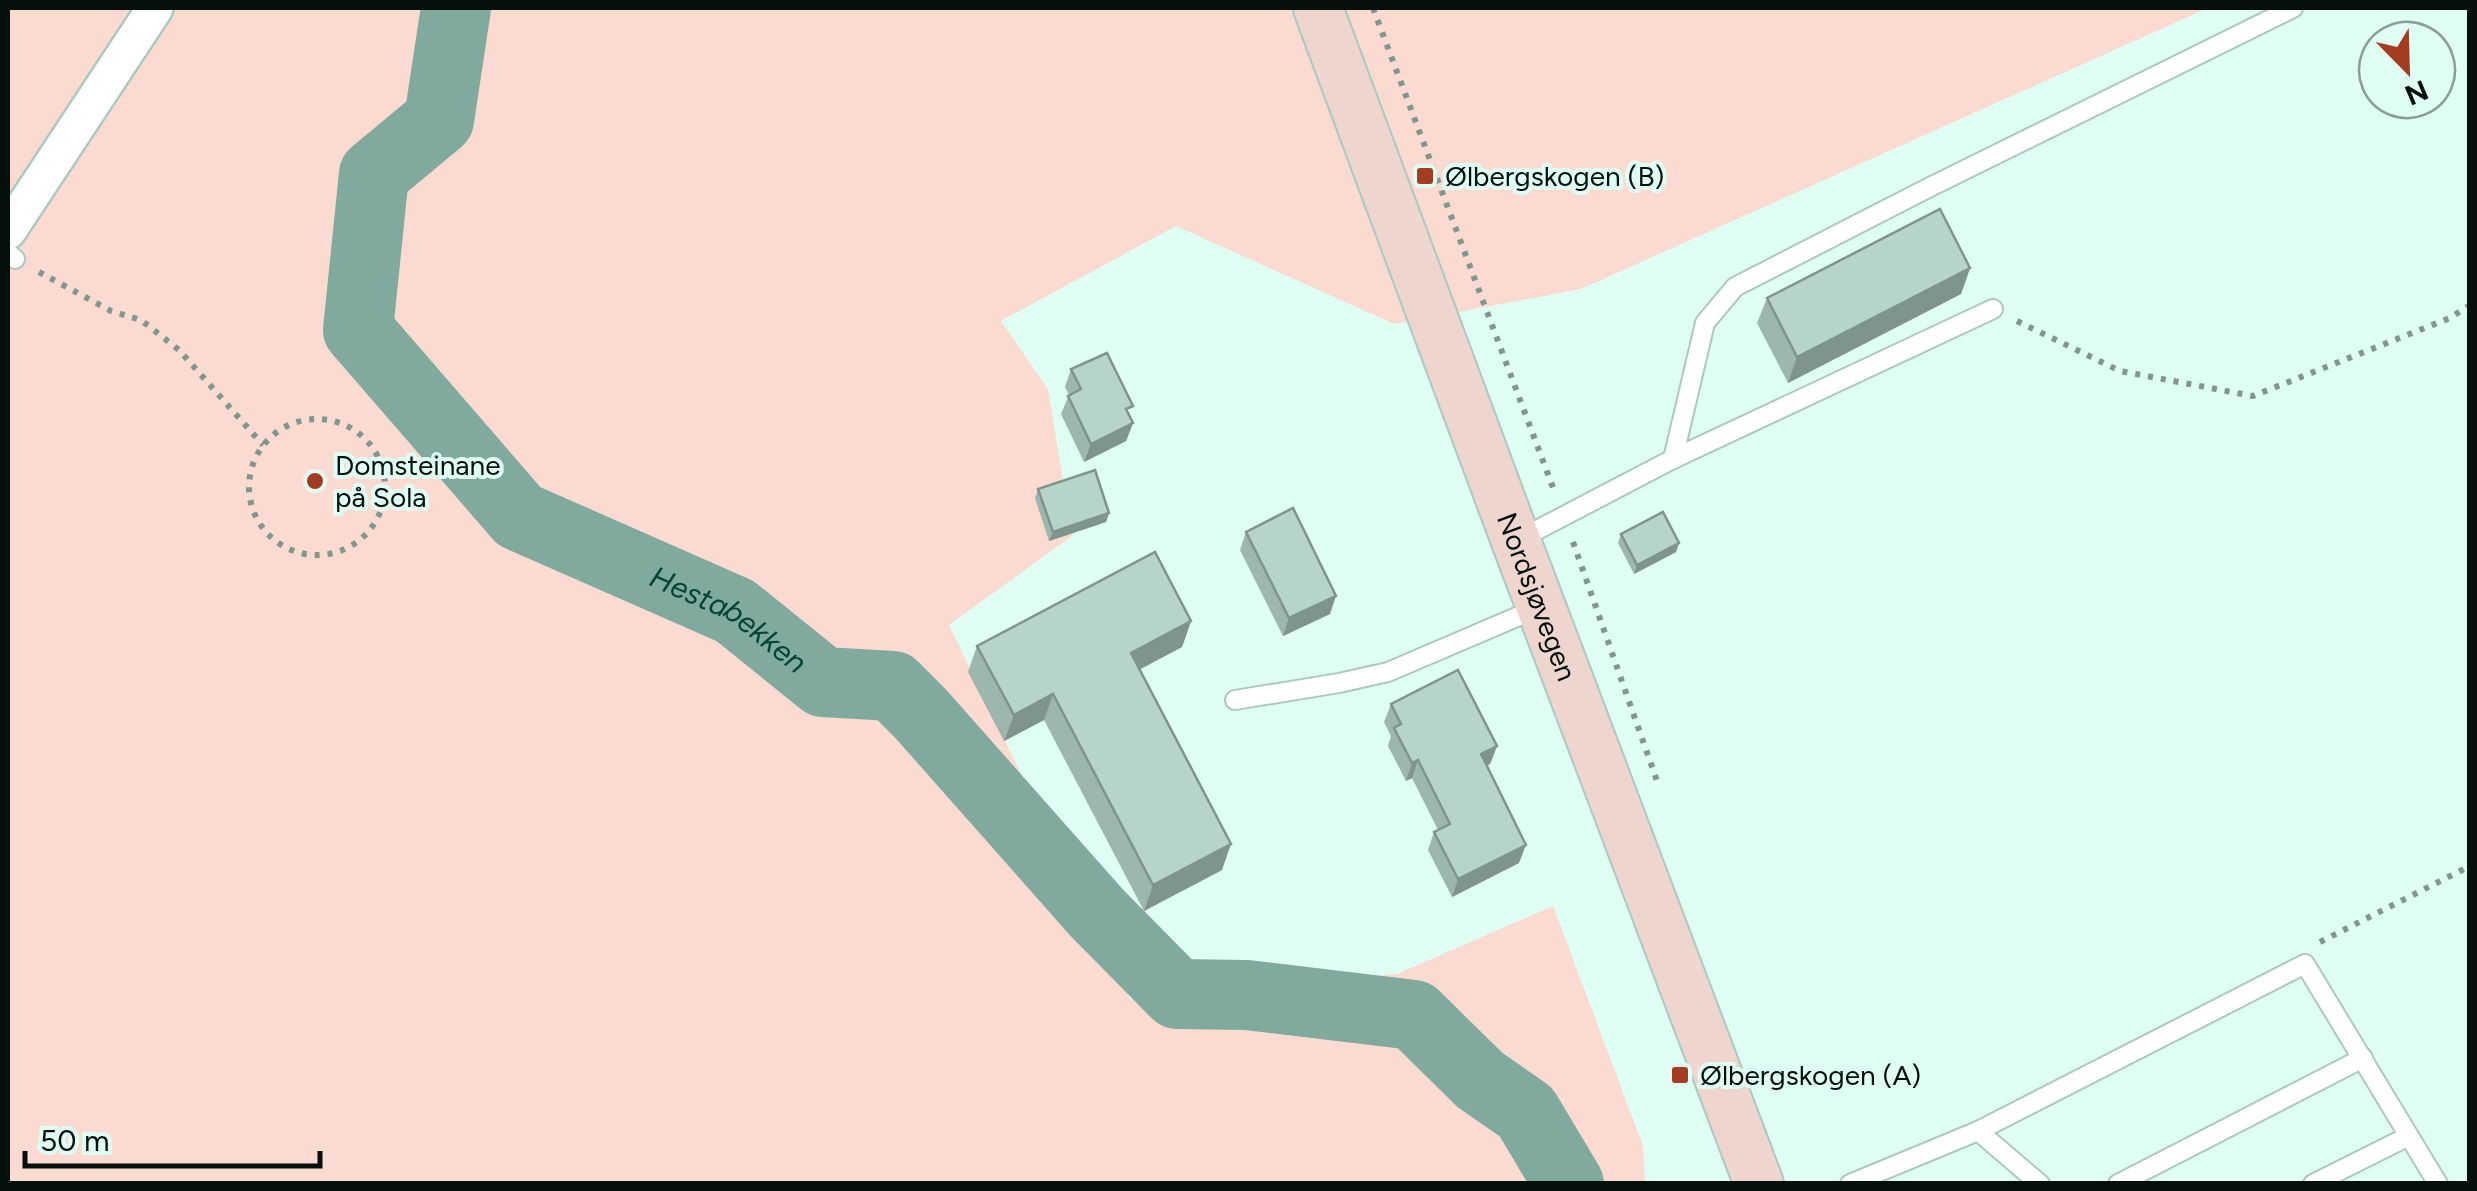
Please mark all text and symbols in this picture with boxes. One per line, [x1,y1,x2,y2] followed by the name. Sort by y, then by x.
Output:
[2357,20,2457,120] north arrow
[2400,73,2433,113] text: N
[1445,159,1664,193] place label: Ølbergskogen (B)
[1414,165,1436,187] marker: Ølbergskogen (B)
[335,448,501,514] place label: Domsteinane på Sola
[304,470,326,492] marker: Domsteinane på Sola
[1490,508,1584,685] street label: Nordsjøvegen
[645,558,815,680] water label: Hestabekken
[1700,1058,1921,1092] place label: Ølbergskogen (A)
[1669,1064,1691,1086] marker: Ølbergskogen (A)
[25,1106,320,1168] scale bar
[40,1122,109,1159] text: 50 m

